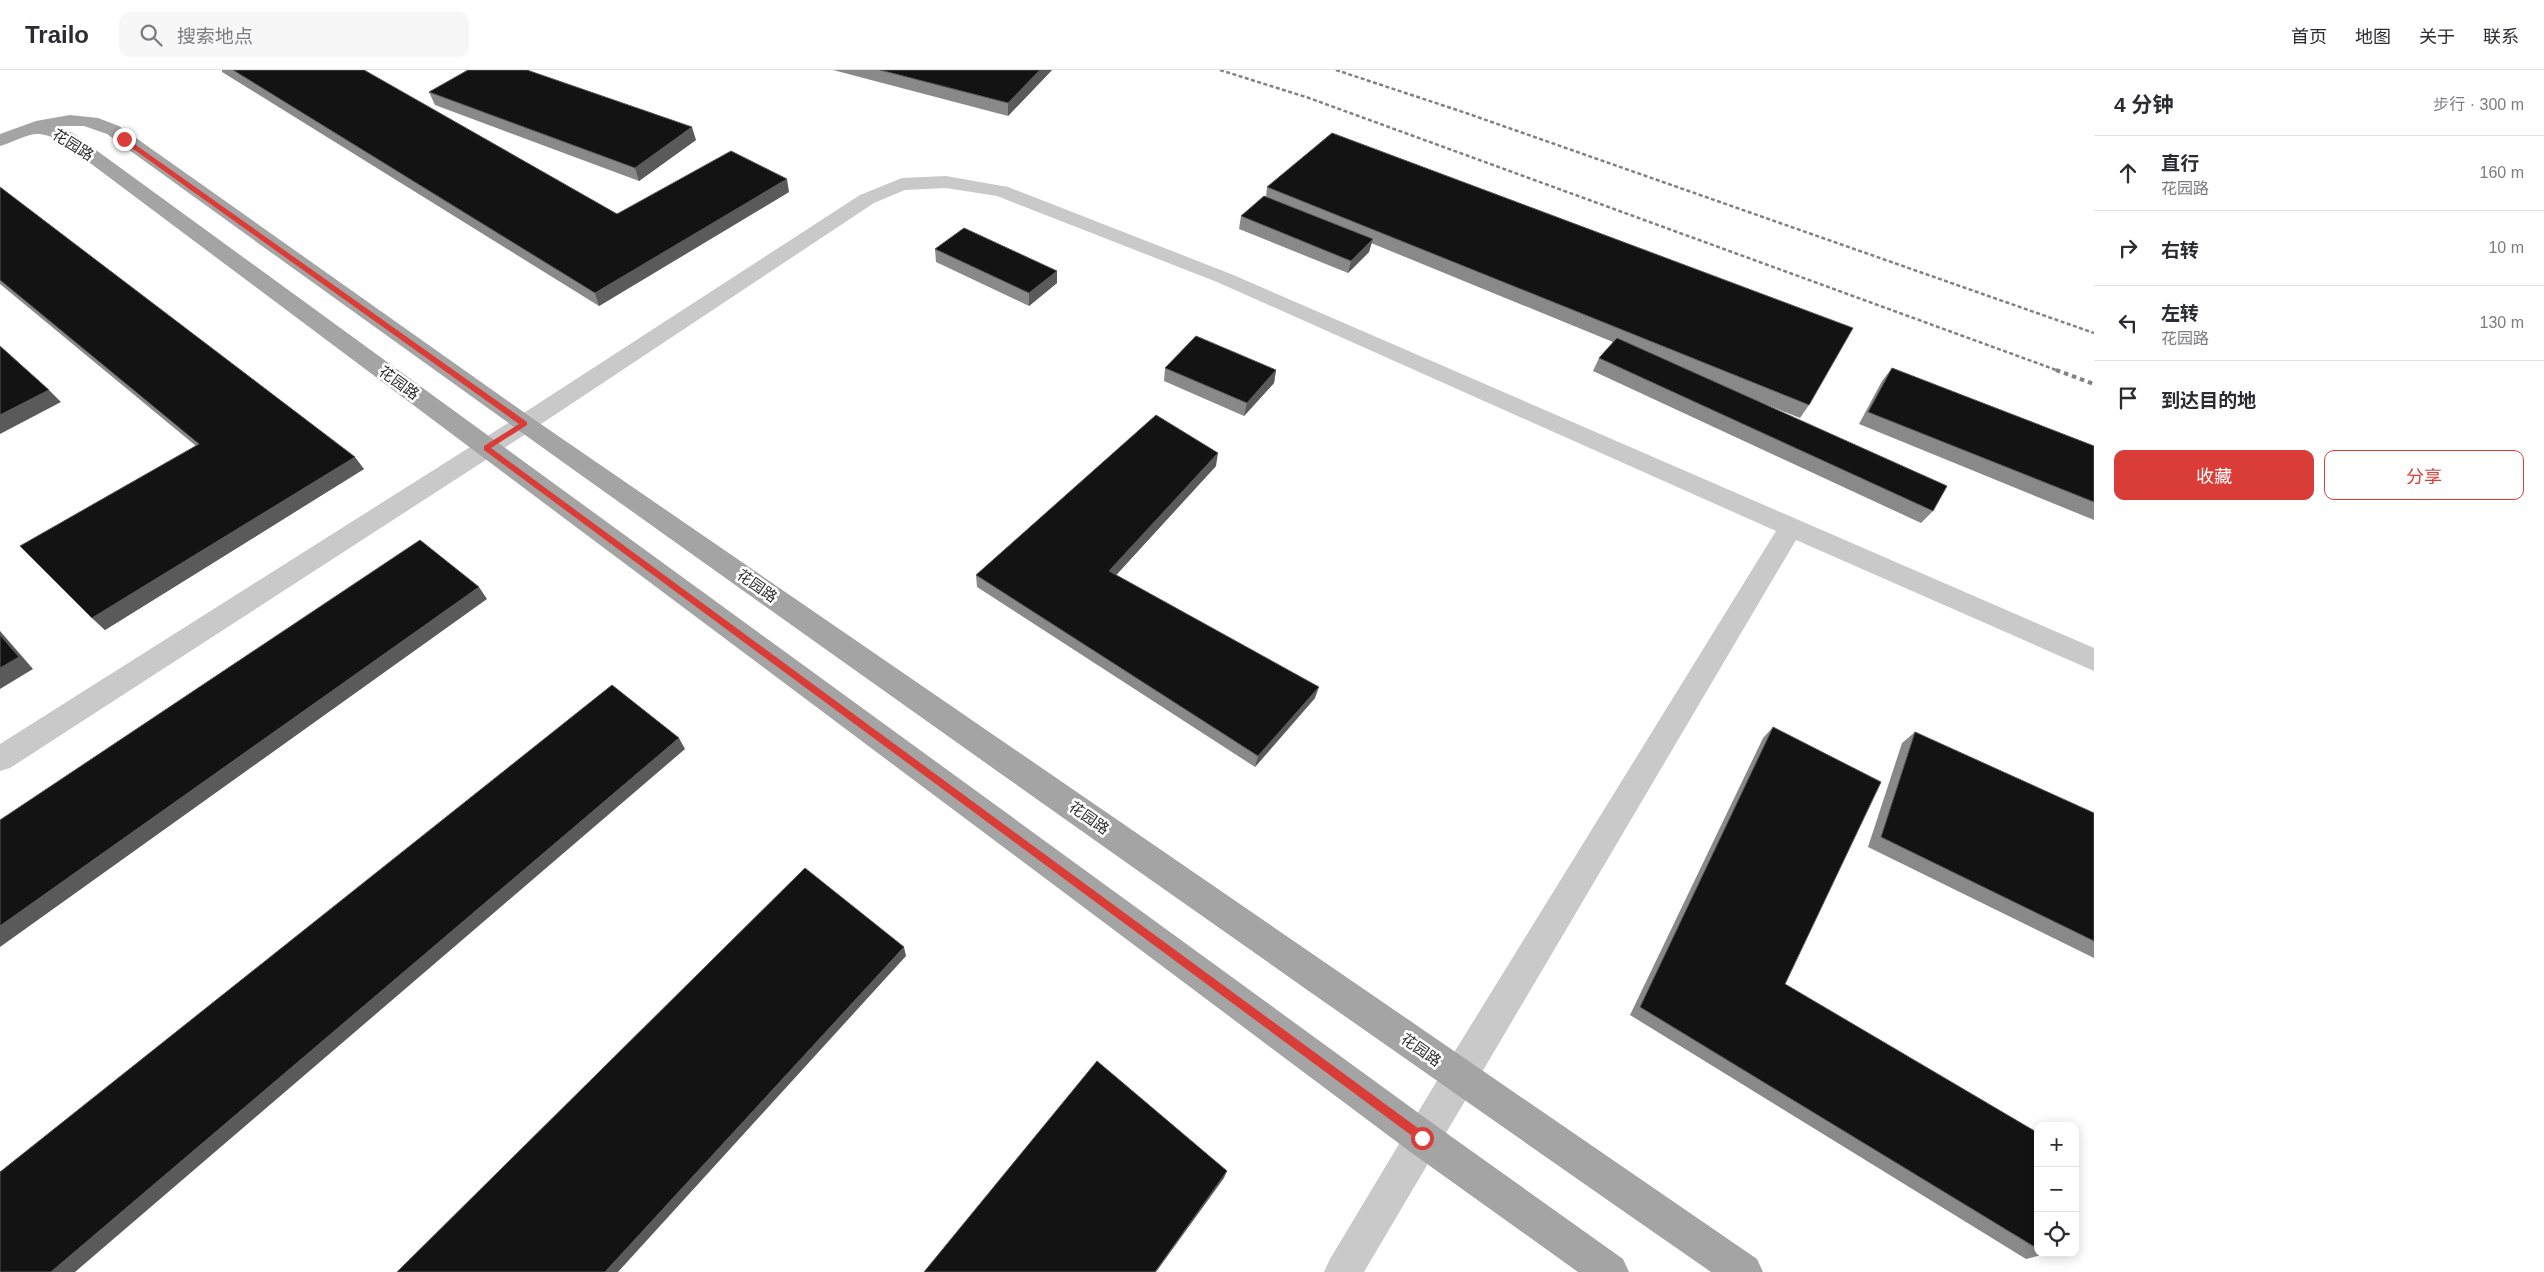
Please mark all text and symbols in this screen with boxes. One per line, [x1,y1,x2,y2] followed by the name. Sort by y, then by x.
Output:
[119,12,469,57] search box
[25,21,89,48] text: Trailo
[137,21,165,49] icon: search
[177,26,253,47] text: 搜索地点
[2291,27,2327,47] text: 首页
[2355,27,2391,47] text: 地图
[2419,27,2455,47] text: 关于
[2483,27,2519,47] text: 联系
[2114,93,2174,116] text: 4 分钟
[2433,96,2524,113] text: 步行 · 300 m
[50,125,97,164] street label: 花园路
[113,128,136,151] route end
[2161,153,2199,174] text: 直行
[2114,159,2142,187] icon: ahead
[2480,164,2524,181] text: 160 m
[2161,180,2209,197] text: 花园路
[2114,234,2142,262] icon: right
[2488,239,2524,256] text: 10 m
[2161,240,2199,261] text: 右转
[2161,303,2199,324] text: 左转
[2114,309,2142,337] icon: left
[2480,314,2524,331] text: 130 m
[2161,330,2209,347] text: 花园路
[376,362,422,403] street label: 花园路
[2114,384,2142,412] icon: arrive
[2161,390,2256,411] text: 到达目的地
[2114,450,2314,500] button: 收藏
[2324,450,2524,500] button: 分享
[734,566,781,605] street label: 花园路
[1066,798,1113,837] street label: 花园路
[1398,1030,1445,1069] street label: 花园路
[2034,1122,2079,1257] map controls
[2034,1122,2079,1167] button: +
[1411,1127,1434,1150] route start
[2034,1167,2079,1212] button: −
[2034,1212,2079,1257] button: locate

